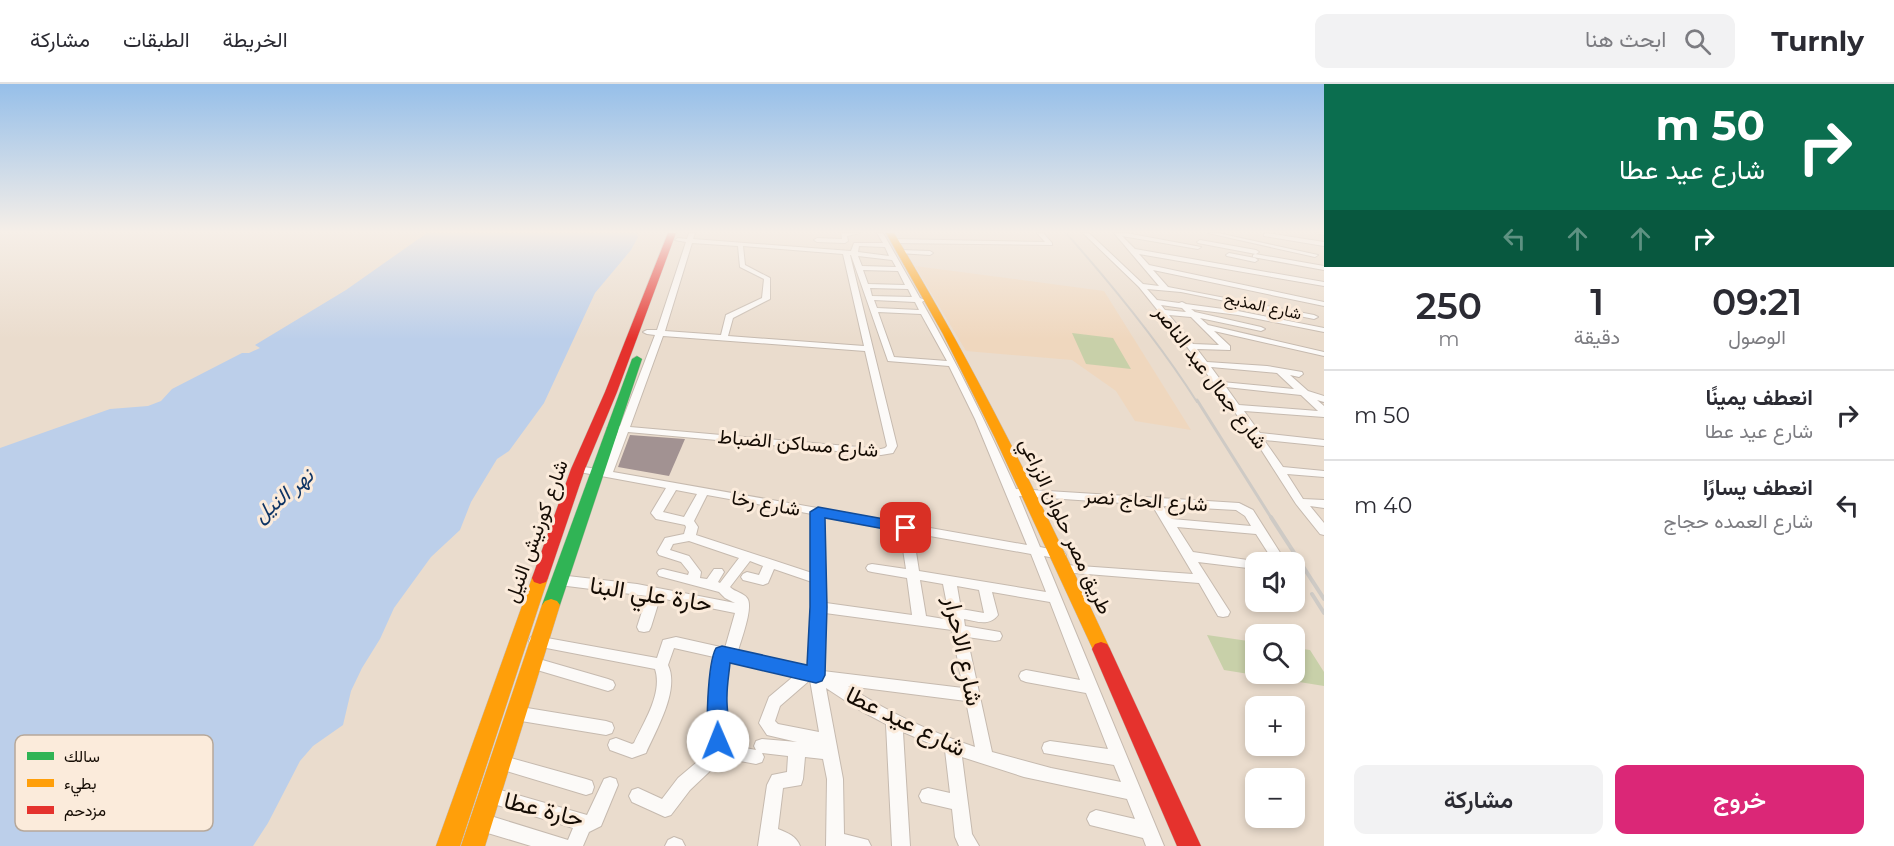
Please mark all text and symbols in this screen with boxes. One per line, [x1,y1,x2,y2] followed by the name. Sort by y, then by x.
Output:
[1315,14,1735,68] search box
[1771,24,1864,58] text: Turnly
[1681,25,1714,58] icon: search
[1585,26,1666,53] text: ابحث هنا
[30,27,90,52] text: مشاركة
[123,27,190,52] text: الطبقات
[223,27,288,52] text: الخريطة
[1656,99,1765,151] text: 50 m
[1786,108,1864,186] icon: right
[1619,153,1765,186] text: شارع عيد عطا
[1498,222,1531,255] icon: left
[1561,222,1594,255] icon: ahead
[1624,222,1657,255] icon: ahead
[1687,222,1720,255] icon: right
[1590,280,1604,324] text: 1
[1712,280,1802,324] text: 09:21
[1416,284,1482,328] text: 250
[1222,289,1303,325] street label: شارع المذبح
[1147,300,1273,455] street label: شارع جمال عبد الناصر
[1574,325,1620,349] text: دقيقة
[1728,325,1786,349] text: الوصول
[1438,327,1460,351] text: m
[1705,384,1813,411] text: انعطف يمينًا
[1831,399,1864,432] icon: right
[1354,402,1410,429] text: 50 m
[1705,419,1813,443] text: شارع عيد عطا
[716,424,879,464] street label: شارع مساكن الضباط
[1010,434,1117,620] street label: طريق مصر حلوان الزراعي
[499,456,575,606] street label: شارع كورنيش النيل
[248,462,319,528] water label: نهر النيل
[1703,474,1813,501] text: انعطف يسارًا
[1082,484,1209,518] street label: شارع الحاج نصر
[729,485,802,523] street label: شارع رخا
[1831,489,1864,522] icon: left
[1354,492,1412,519] text: 40 m
[880,502,931,553] pin
[1663,509,1813,533] text: شارع العمده حجاج
[889,511,922,544] icon: arrive
[1245,552,1305,828] map controls
[1245,552,1305,612] button: sound
[587,570,714,623] street label: حارة علي البنا
[936,593,990,709] street label: شارع الاحرار
[1245,624,1305,684] button: search
[840,680,971,764] street label: شارع عيد عطا
[1245,696,1305,756] button: +
[686,709,750,773] position arrow
[15,735,213,831] legend
[64,747,100,766] text: سالك
[1354,765,1603,834] button: مشاركة
[1615,765,1864,834] button: خروج
[1245,768,1305,828] button: −
[64,774,96,797] text: بطيء
[501,785,587,834] street label: حارة عطا
[64,801,106,821] text: مزدحم

